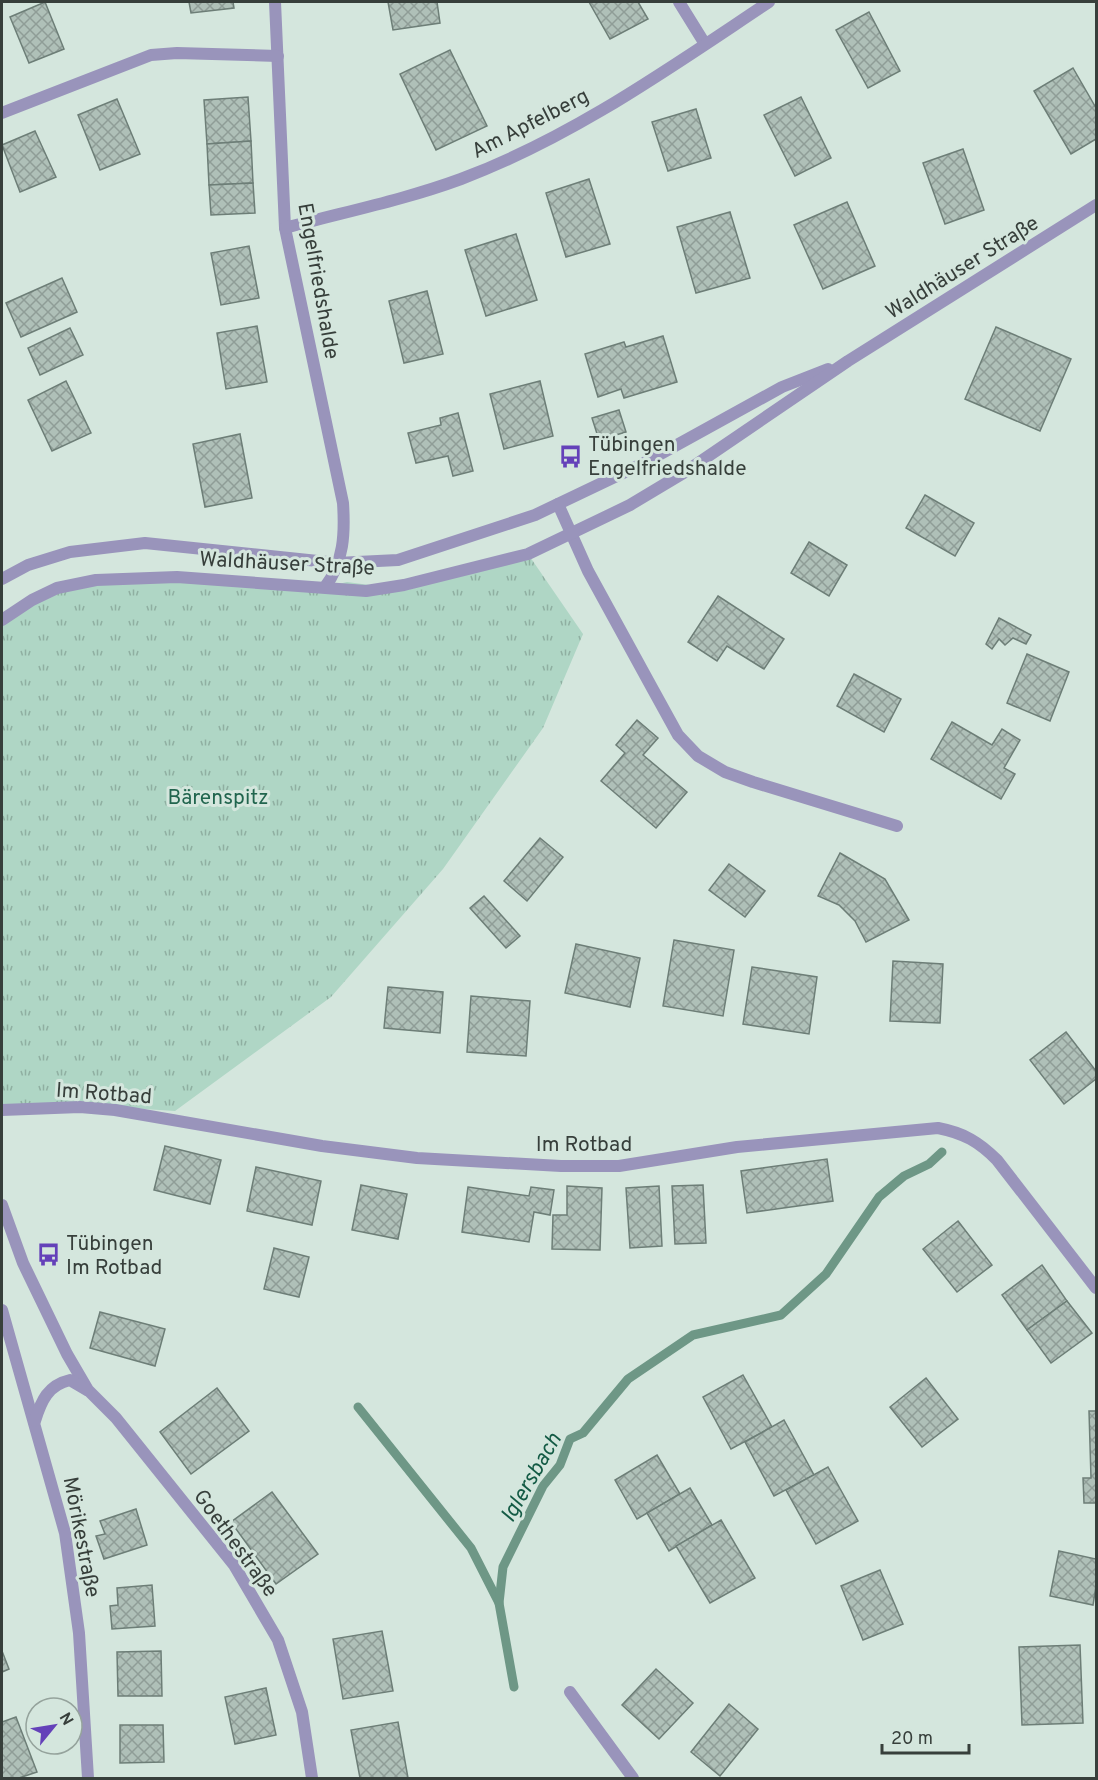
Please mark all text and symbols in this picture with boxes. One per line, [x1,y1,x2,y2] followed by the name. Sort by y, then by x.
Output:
[467,83,594,166] street label: Am Apfelberg
[290,201,345,362] street label: Engelfriedshalde
[881,210,1044,326] street label: Waldhäuser Straße
[588,432,746,483] place label: Tübingen Engelfriedshalde
[557,443,583,469] bus stop icon: Tübingen Engelfriedshalde
[199,546,375,583] street label: Waldhäuser Straße
[167,785,269,812] park label: Bärenspitz
[55,1078,153,1111] street label: Im Rotbad
[536,1132,632,1159] street label: Im Rotbad
[66,1231,162,1282] place label: Tübingen Im Rotbad
[35,1242,61,1268] bus stop icon: Tübingen Im Rotbad
[496,1429,569,1528] water label: Iglersbach
[56,1475,105,1600] street label: Mörikestraße
[187,1485,283,1603] street label: Goethestraße
[24,1696,84,1756] north arrow
[54,1710,77,1729] text: N
[882,1717,969,1755] scale bar
[891,1728,933,1751] text: 20 m

